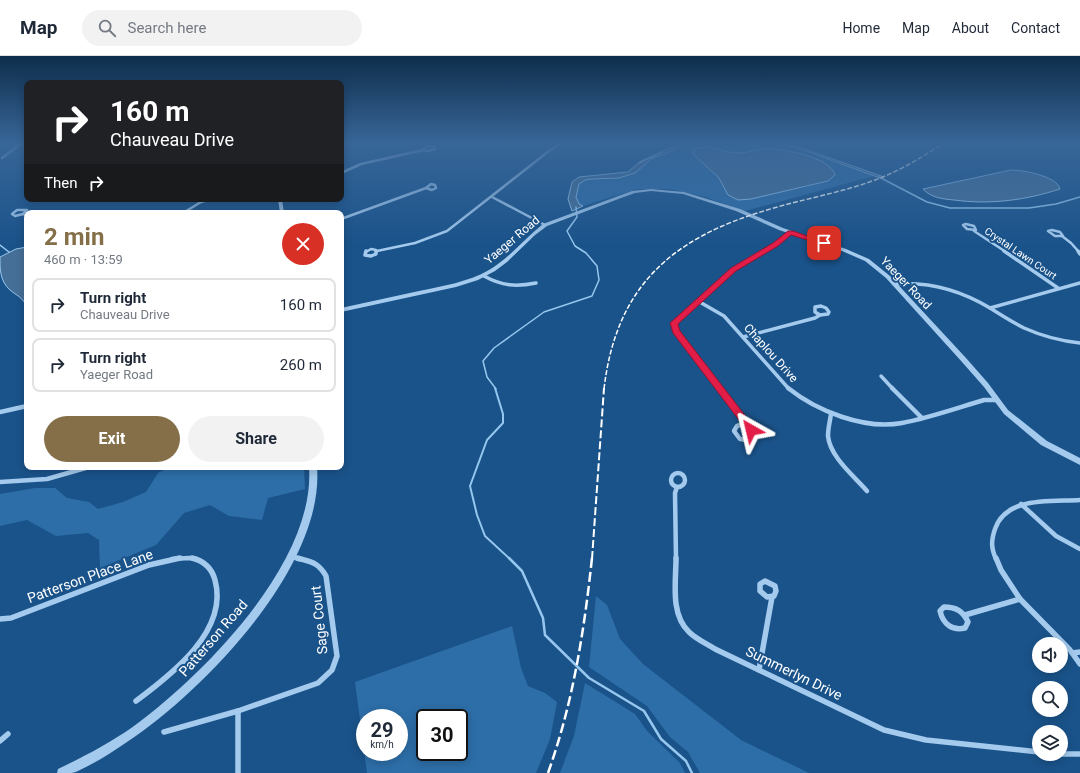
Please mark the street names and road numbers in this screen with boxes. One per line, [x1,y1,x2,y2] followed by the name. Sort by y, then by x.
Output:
[482,213,542,267] street label: Yaeger Road
[983,225,1059,282] street label: Crystal Lawn Court
[878,254,934,312] street label: Yaeger Road
[741,321,801,385] street label: Chaplou Drive
[25,546,155,606] street label: Patterson Place Lane
[307,584,331,655] street label: Sage Court
[175,596,251,680] street label: Patterson Road
[743,643,845,703] street label: Summerlyn Drive

